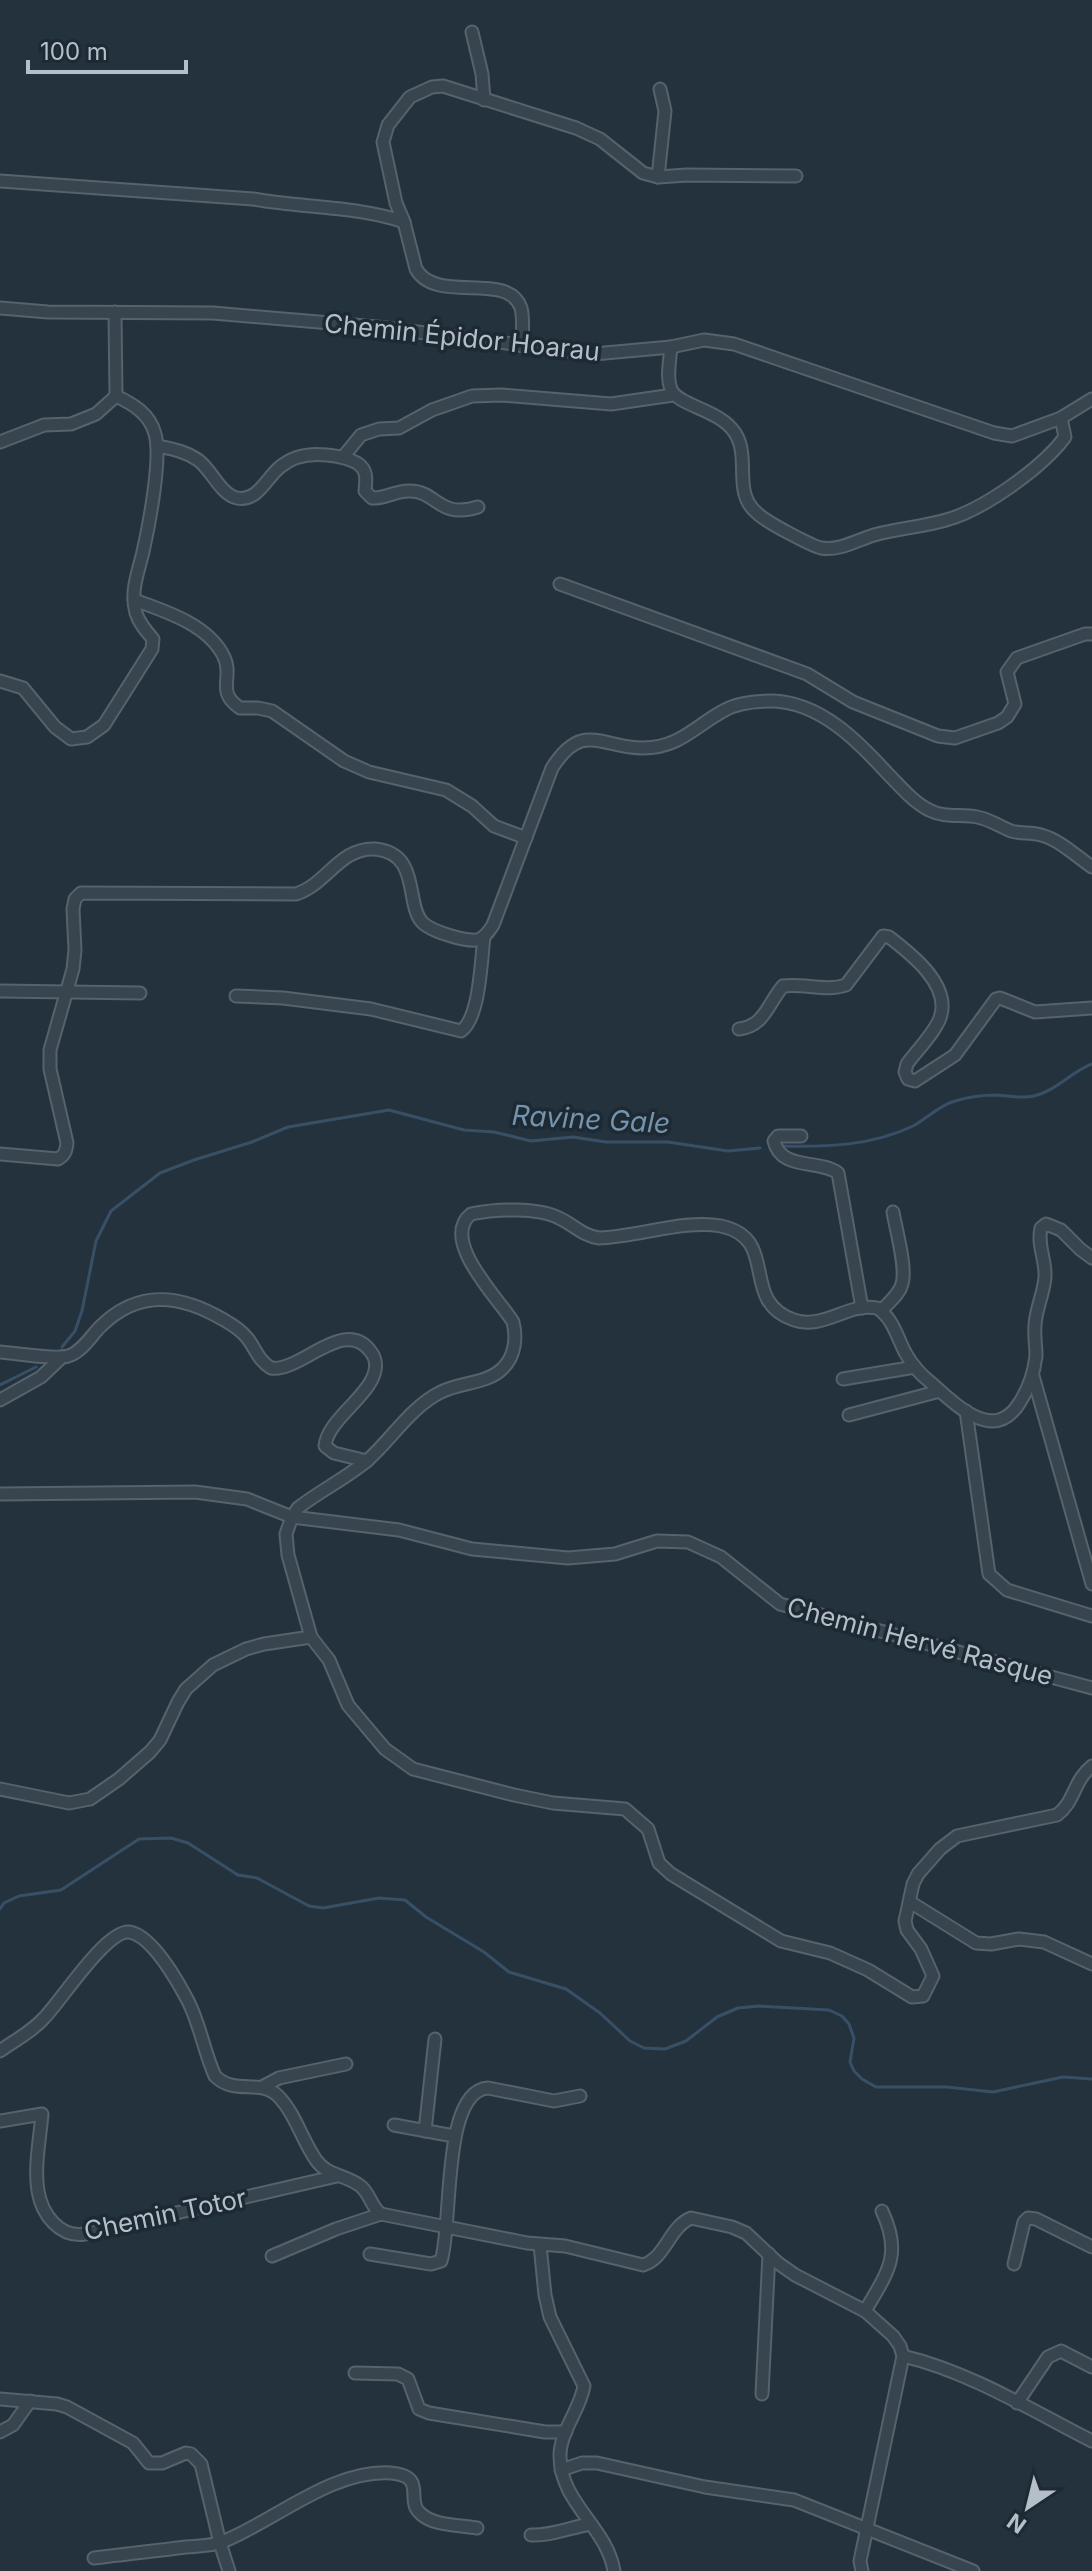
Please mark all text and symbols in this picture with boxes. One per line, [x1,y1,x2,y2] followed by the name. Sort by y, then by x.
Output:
[28,24,186,74] scale bar
[40,37,108,66] text: 100 m
[323,307,601,367] street label: Chemin Épidor Hoarau
[511,1098,671,1140] water label: Ravine Gale
[784,1591,1056,1691] street label: Chemin Hervé Rasque
[81,2182,249,2246] street label: Chemin Totor
[988,2467,1068,2547] north arrow
[1002,2508,1031,2539] text: N

